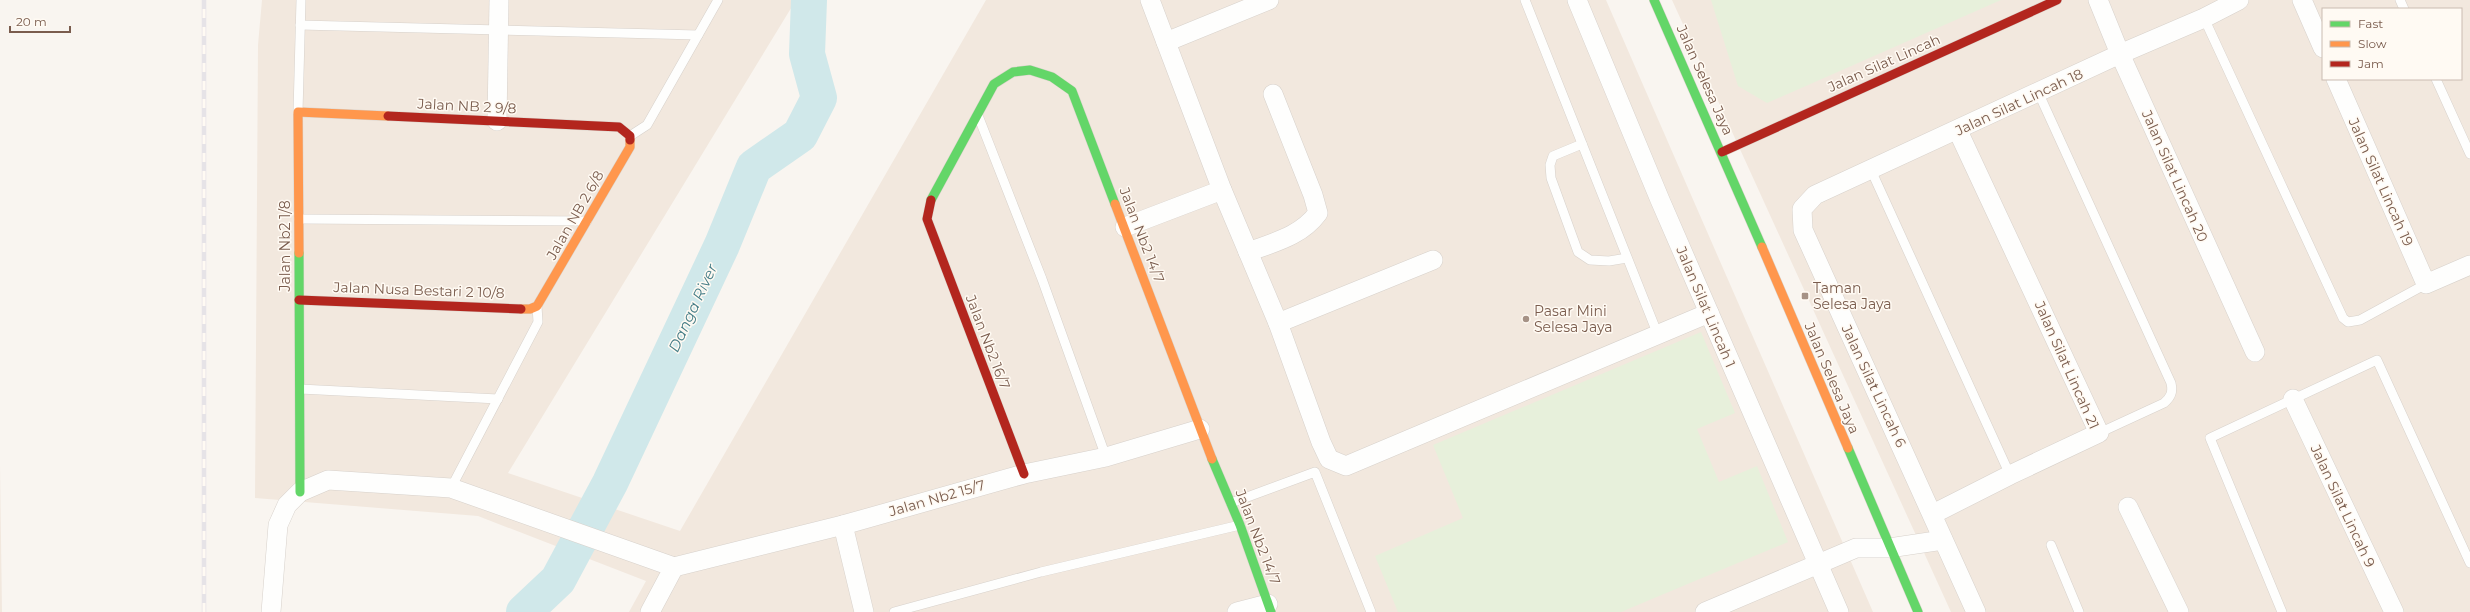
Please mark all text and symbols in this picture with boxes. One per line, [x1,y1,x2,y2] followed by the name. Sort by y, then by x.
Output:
[10,8,70,34] scale bar
[2322,8,2462,80] legend
[16,14,47,29] text: 20 m
[2358,16,2383,31] text: Fast
[1672,21,1737,138] street label: Jalan Selesa Jaya
[1824,30,1943,96] street label: Jalan Silat Lincah
[2358,36,2387,51] text: Slow
[2357,56,2384,71] text: Jam
[1951,64,2086,140] street label: Jalan Silat Lincah 18
[416,94,517,118] street label: Jalan NB 2 9/8
[2137,106,2212,245] street label: Jalan Silat Lincah 20
[2344,114,2417,249] street label: Jalan Silat Lincah 19
[542,167,608,264] street label: Jalan NB 2 6/8
[1115,184,1168,285] street label: Jalan Nb2 14/7
[276,200,294,293] street label: Jalan Nb2 1/8
[1672,243,1740,370] street label: Jalan Silat Lincah 1
[664,260,722,355] water label: Danga River
[332,278,505,302] street label: Jalan Nusa Bestari 2 10/8
[1813,279,1892,313] place label: Taman Selesa Jaya
[961,291,1014,392] street label: Jalan Nb2 16/7
[1800,291,1810,301] marker: Taman Selesa Jaya
[2030,297,2103,432] street label: Jalan Silat Lincah 21
[1534,302,1613,336] place label: Pasar Mini Selesa Jaya
[1521,314,1531,324] marker: Pasar Mini Selesa Jaya
[1800,319,1864,436] street label: Jalan Selesa Jaya
[1837,321,1911,451] street label: Jalan Silat Lincah 6
[2306,441,2379,570] street label: Jalan Silat Lincah 9
[886,476,987,521] street label: Jalan Nb2 15/7
[1231,486,1284,587] street label: Jalan Nb2 14/7

